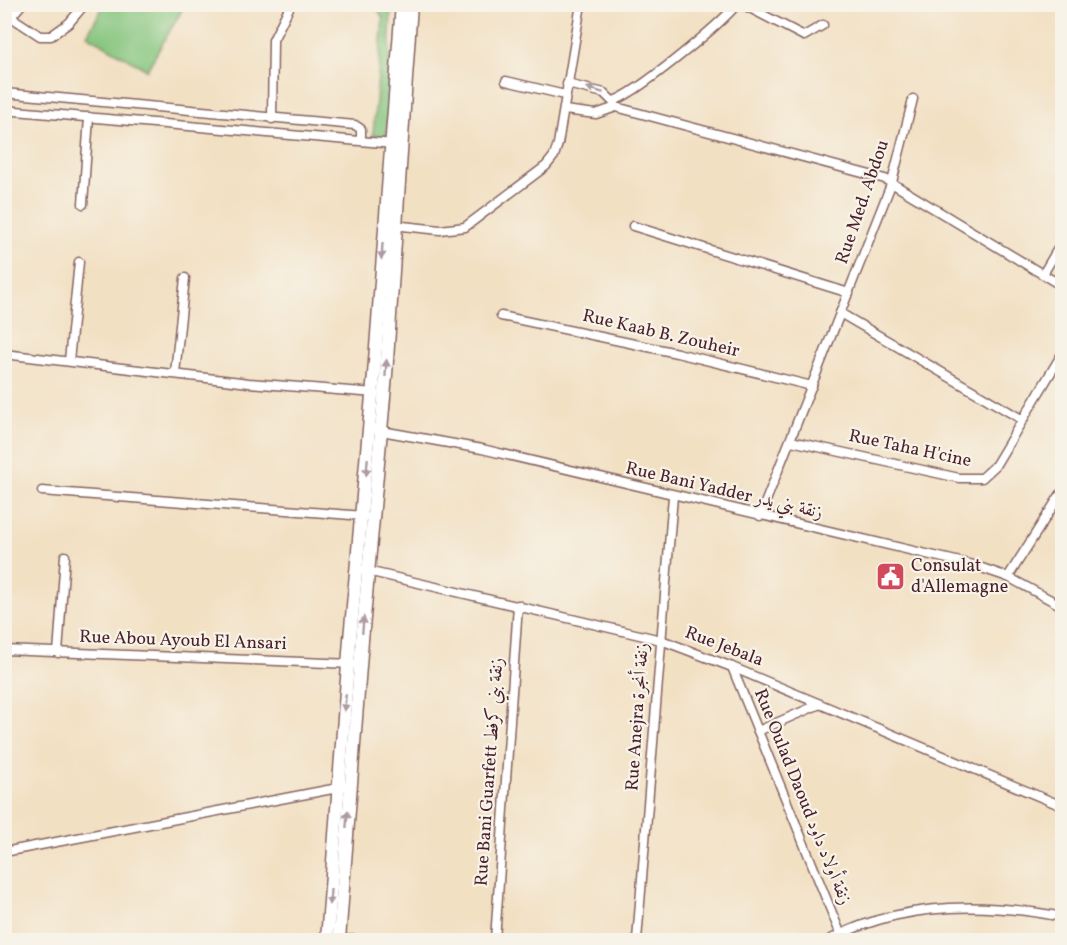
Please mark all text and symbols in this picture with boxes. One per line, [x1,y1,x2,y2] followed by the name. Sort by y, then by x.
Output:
[586,85,604,94] one-way arrow
[830,137,896,267] street label: Rue Med. Abdou
[378,242,387,261] one-way arrow
[580,304,742,364] street label: Rue Kaab B. Zouheir
[382,359,391,378] one-way arrow
[846,424,974,474] street label: Rue Taha H'cine
[622,456,825,528] street label: Rue Bani Yadder زنقة بني يدر
[362,457,371,476] one-way arrow
[911,554,1008,600] place label: Consulat d'Allemagne
[874,560,906,592] public building icon: Consulat d'Allemagne
[358,615,368,634] one-way arrow
[681,621,767,673] street label: Rue Jebala
[79,625,287,657] street label: Rue Abou Ayoub El Ansari
[618,642,656,792] street label: Rue Anejra زنقة أنجرة
[470,657,512,887] street label: Rue Bani Guarfett زنقة بني كرفط
[747,684,859,909] street label: Rue Oulad Daoud زنقة أولاد داود
[340,693,350,712] one-way arrow
[342,810,352,829] one-way arrow
[325,888,335,907] one-way arrow

